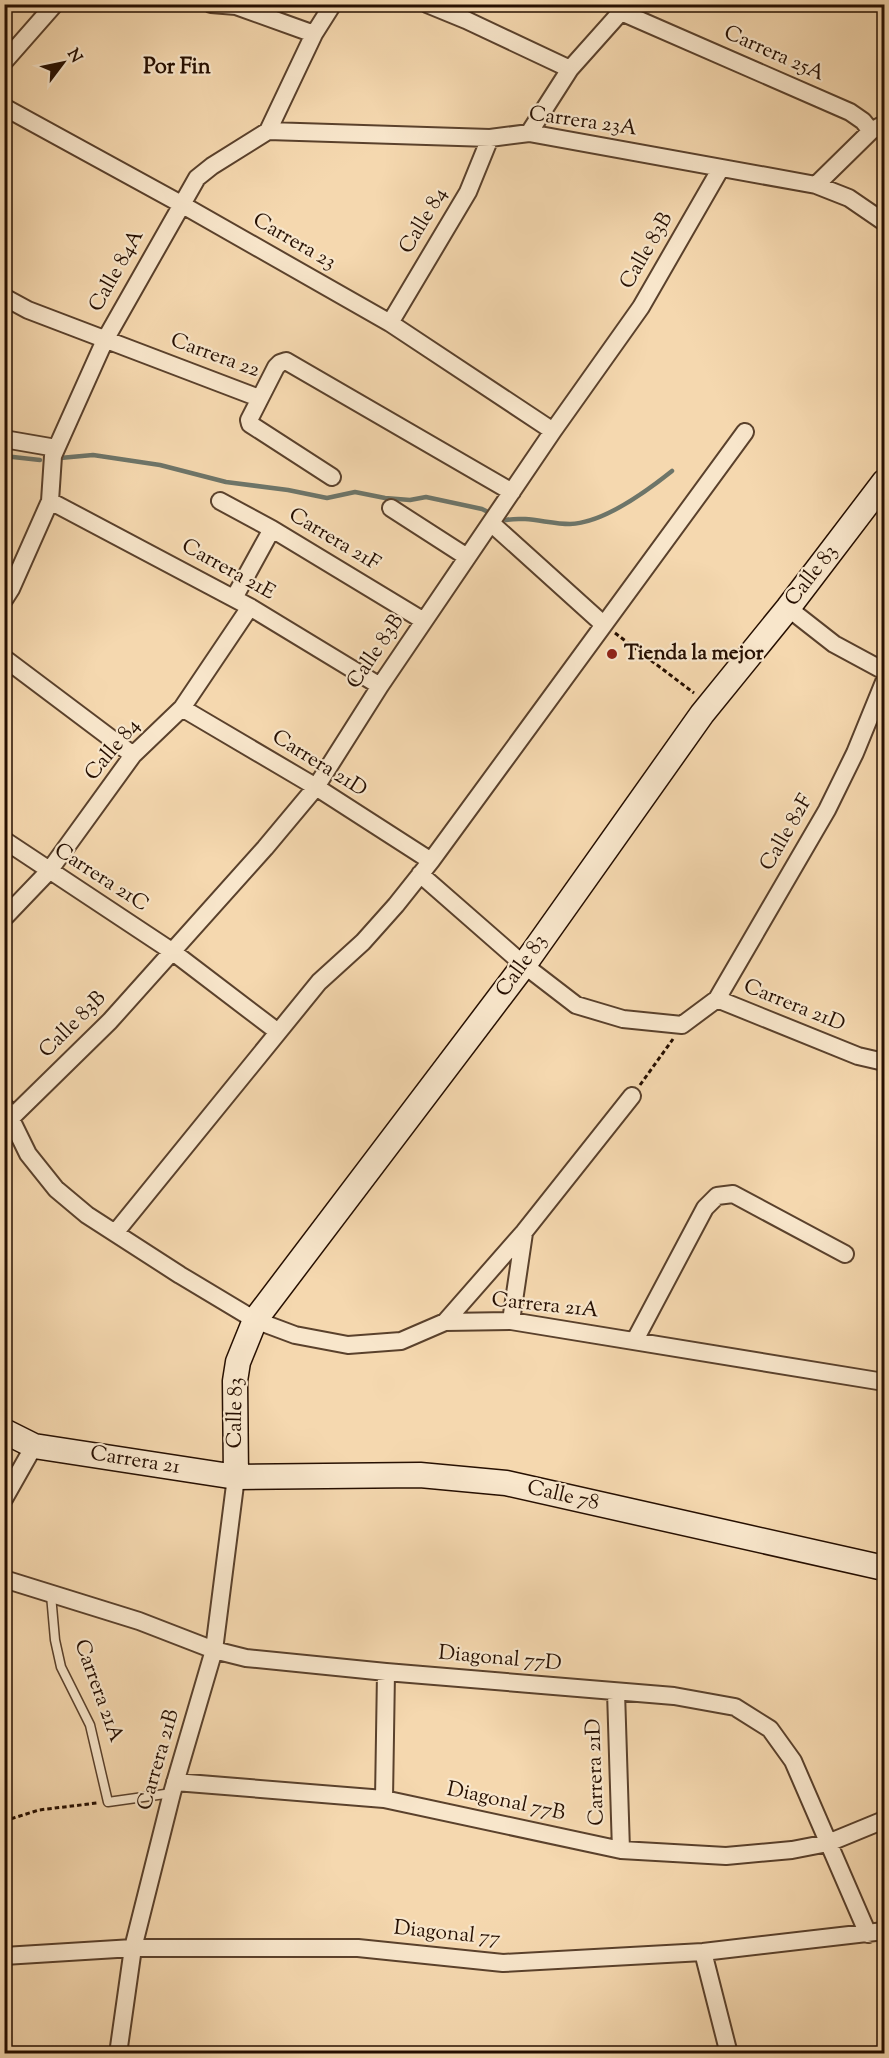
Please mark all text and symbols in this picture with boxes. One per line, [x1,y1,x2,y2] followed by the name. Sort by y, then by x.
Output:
[719,18,829,90] street label: Carrera 25A
[33,33,93,93] north arrow
[60,45,87,68] text: N
[143,52,211,84] district label: Por Fin
[527,100,639,144] street label: Carrera 23A
[392,182,456,260] street label: Calle 84
[247,206,341,278] street label: Carrera 23
[613,207,681,295] street label: Calle 83B
[82,224,152,318] street label: Calle 84A
[166,326,264,386] street label: Carrera 22
[282,501,386,579] street label: Carrera 21F
[176,532,281,608] street label: Carrera 21E
[778,539,846,613] street label: Calle 83
[340,609,412,695] street label: Calle 83B
[624,639,764,669] place label: Tienda la mejor
[605,647,619,661] marker: Tienda la mejor
[78,712,148,788] street label: Calle 84
[266,723,372,805] street label: Carrera 21D
[753,789,821,877] street label: Calle 82F
[48,836,154,920] street label: Carrera 21C
[489,928,555,1004] street label: Calle 83
[739,972,849,1040] street label: Carrera 21D
[33,985,113,1065] street label: Calle 83B
[490,1285,600,1327] street label: Carrera 21A
[220,1377,252,1449] street label: Calle 83
[88,1439,182,1483] street label: Carrera 21
[524,1473,602,1519] street label: Calle 78
[66,1635,130,1747] street label: Carrera 21A
[437,1639,563,1679] street label: Diagonal 77D
[130,1706,188,1814] street label: Carrera 21B
[579,1718,613,1826] street label: Carrera 21D
[444,1775,568,1829] street label: Diagonal 77B
[392,1913,502,1955] street label: Diagonal 77

